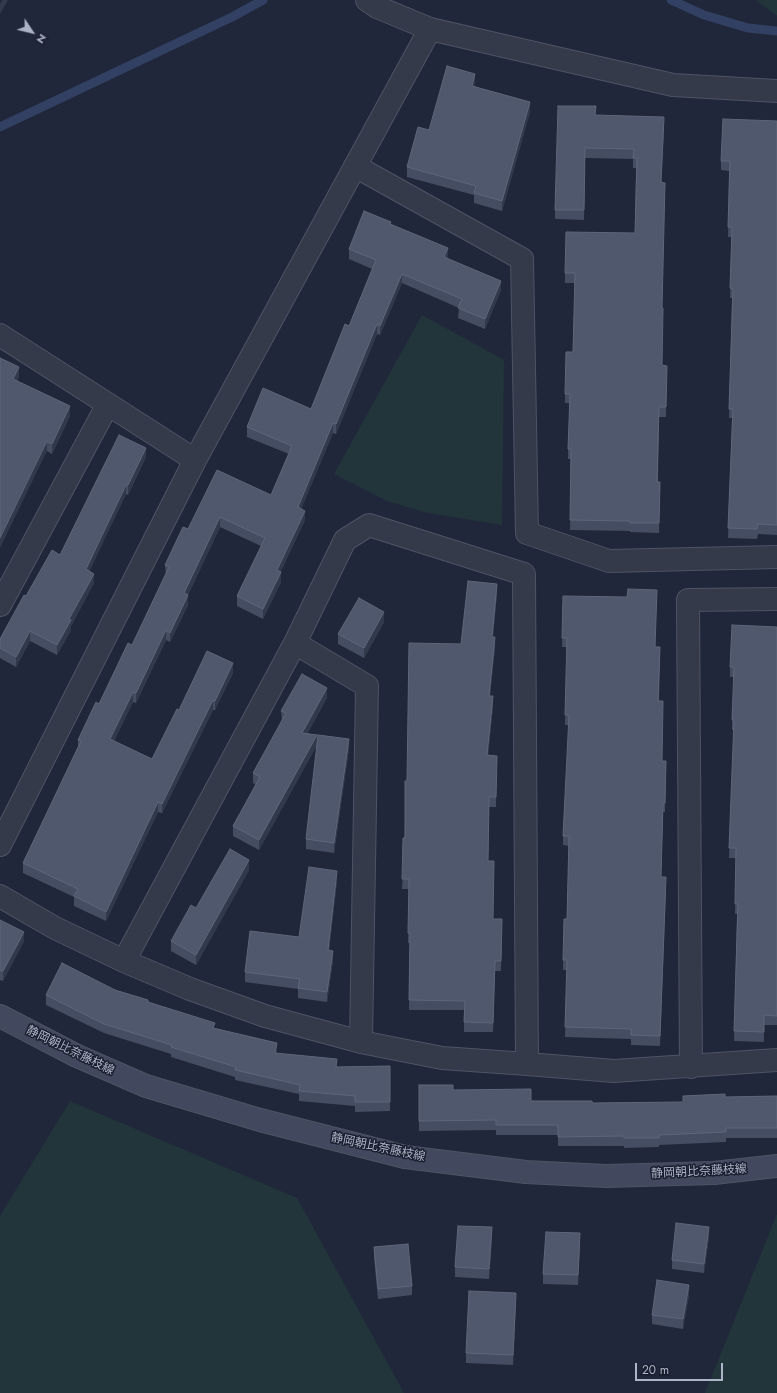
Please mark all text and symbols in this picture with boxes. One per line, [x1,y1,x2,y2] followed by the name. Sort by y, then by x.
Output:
[12,12,52,52] north arrow
[33,31,51,47] text: N
[24,1023,116,1079] street label: 静岡朝比奈藤枝線
[330,1131,426,1165] street label: 静岡朝比奈藤枝線
[651,1162,747,1182] street label: 静岡朝比奈藤枝線
[637,1355,725,1381] scale bar
[642,1361,669,1379] text: 20 m

